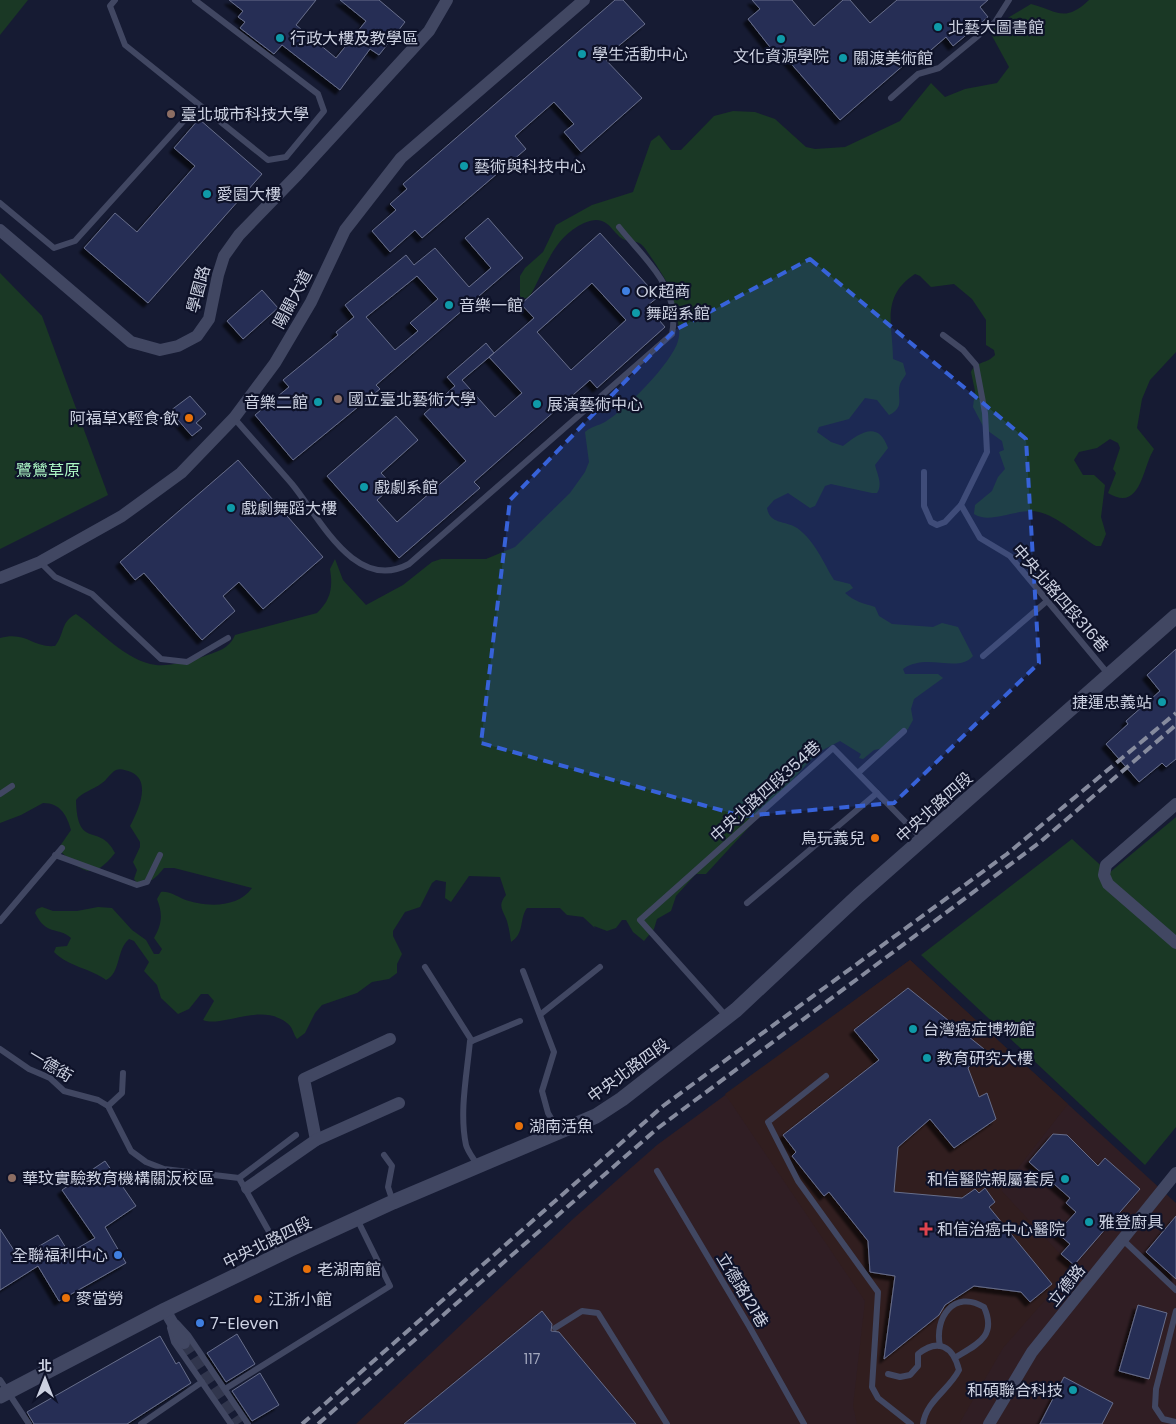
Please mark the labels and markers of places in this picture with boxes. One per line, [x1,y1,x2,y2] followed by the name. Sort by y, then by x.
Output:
[948,16,1044,39] place label: 北藝大圖書館
[932,21,944,33] marker: 北藝大圖書館
[290,27,418,50] place label: 行政大樓及教學區
[274,32,286,44] marker: 行政大樓及教學區
[775,33,787,45] marker: 文化資源學院
[592,43,688,66] place label: 學生活動中心
[733,45,829,68] place label: 文化資源學院
[853,47,933,70] place label: 關渡美術館
[576,48,588,60] marker: 學生活動中心
[837,52,849,64] marker: 關渡美術館
[181,103,309,126] place label: 臺北城市科技大學
[165,108,177,120] marker: 臺北城市科技大學
[474,155,586,178] place label: 藝術與科技中心
[458,160,470,172] marker: 藝術與科技中心
[217,183,281,206] place label: 愛園大樓
[201,188,213,200] marker: 愛園大樓
[636,280,690,303] place label: OK超商
[620,285,632,297] marker: OK超商
[459,294,523,317] place label: 音樂一館
[443,299,455,311] marker: 音樂一館
[646,302,710,325] place label: 舞蹈系館
[630,307,642,319] marker: 舞蹈系館
[348,388,476,411] place label: 國立臺北藝術大學
[244,391,308,414] place label: 音樂二館
[332,393,344,405] marker: 國立臺北藝術大學
[547,393,643,416] place label: 展演藝術中心
[312,396,324,408] marker: 音樂二館
[531,398,543,410] marker: 展演藝術中心
[70,407,179,430] place label: 阿福草X輕食·飲
[183,412,195,424] marker: 阿福草X輕食·飲
[374,476,438,499] place label: 戲劇系館
[358,481,370,493] marker: 戲劇系館
[241,497,337,520] place label: 戲劇舞蹈大樓
[225,502,237,514] marker: 戲劇舞蹈大樓
[1072,691,1152,714] place label: 捷運忠義站
[1156,696,1168,708] marker: 捷運忠義站
[801,827,865,850] place label: 鳥玩義兒
[869,832,881,844] marker: 鳥玩義兒
[923,1018,1035,1041] place label: 台灣癌症博物館
[907,1023,919,1035] marker: 台灣癌症博物館
[937,1047,1033,1070] place label: 教育研究大樓
[921,1052,933,1064] marker: 教育研究大樓
[529,1115,593,1138] place label: 湖南活魚
[513,1120,525,1132] marker: 湖南活魚
[22,1167,214,1190] place label: 華玟實驗教育機構關汳校區
[927,1168,1055,1191] place label: 和信醫院親屬套房
[6,1172,18,1184] marker: 華玟實驗教育機構關汳校區
[1059,1173,1071,1185] marker: 和信醫院親屬套房
[1099,1211,1163,1234] place label: 雅登廚具
[1083,1216,1095,1228] marker: 雅登廚具
[937,1218,1065,1241] place label: 和信治癌中心醫院
[919,1222,933,1236] marker: 和信治癌中心醫院
[12,1244,108,1267] place label: 全聯福利中心
[112,1249,124,1261] marker: 全聯福利中心
[317,1258,381,1281] place label: 老湖南館
[301,1263,313,1275] marker: 老湖南館
[76,1287,124,1310] place label: 麥當勞
[268,1288,332,1311] place label: 江浙小館
[60,1292,72,1304] marker: 麥當勞
[252,1293,264,1305] marker: 江浙小館
[210,1312,279,1335] place label: 7-Eleven
[194,1317,206,1329] marker: 7-Eleven
[967,1379,1063,1402] place label: 和碩聯合科技
[1067,1384,1079,1396] marker: 和碩聯合科技

